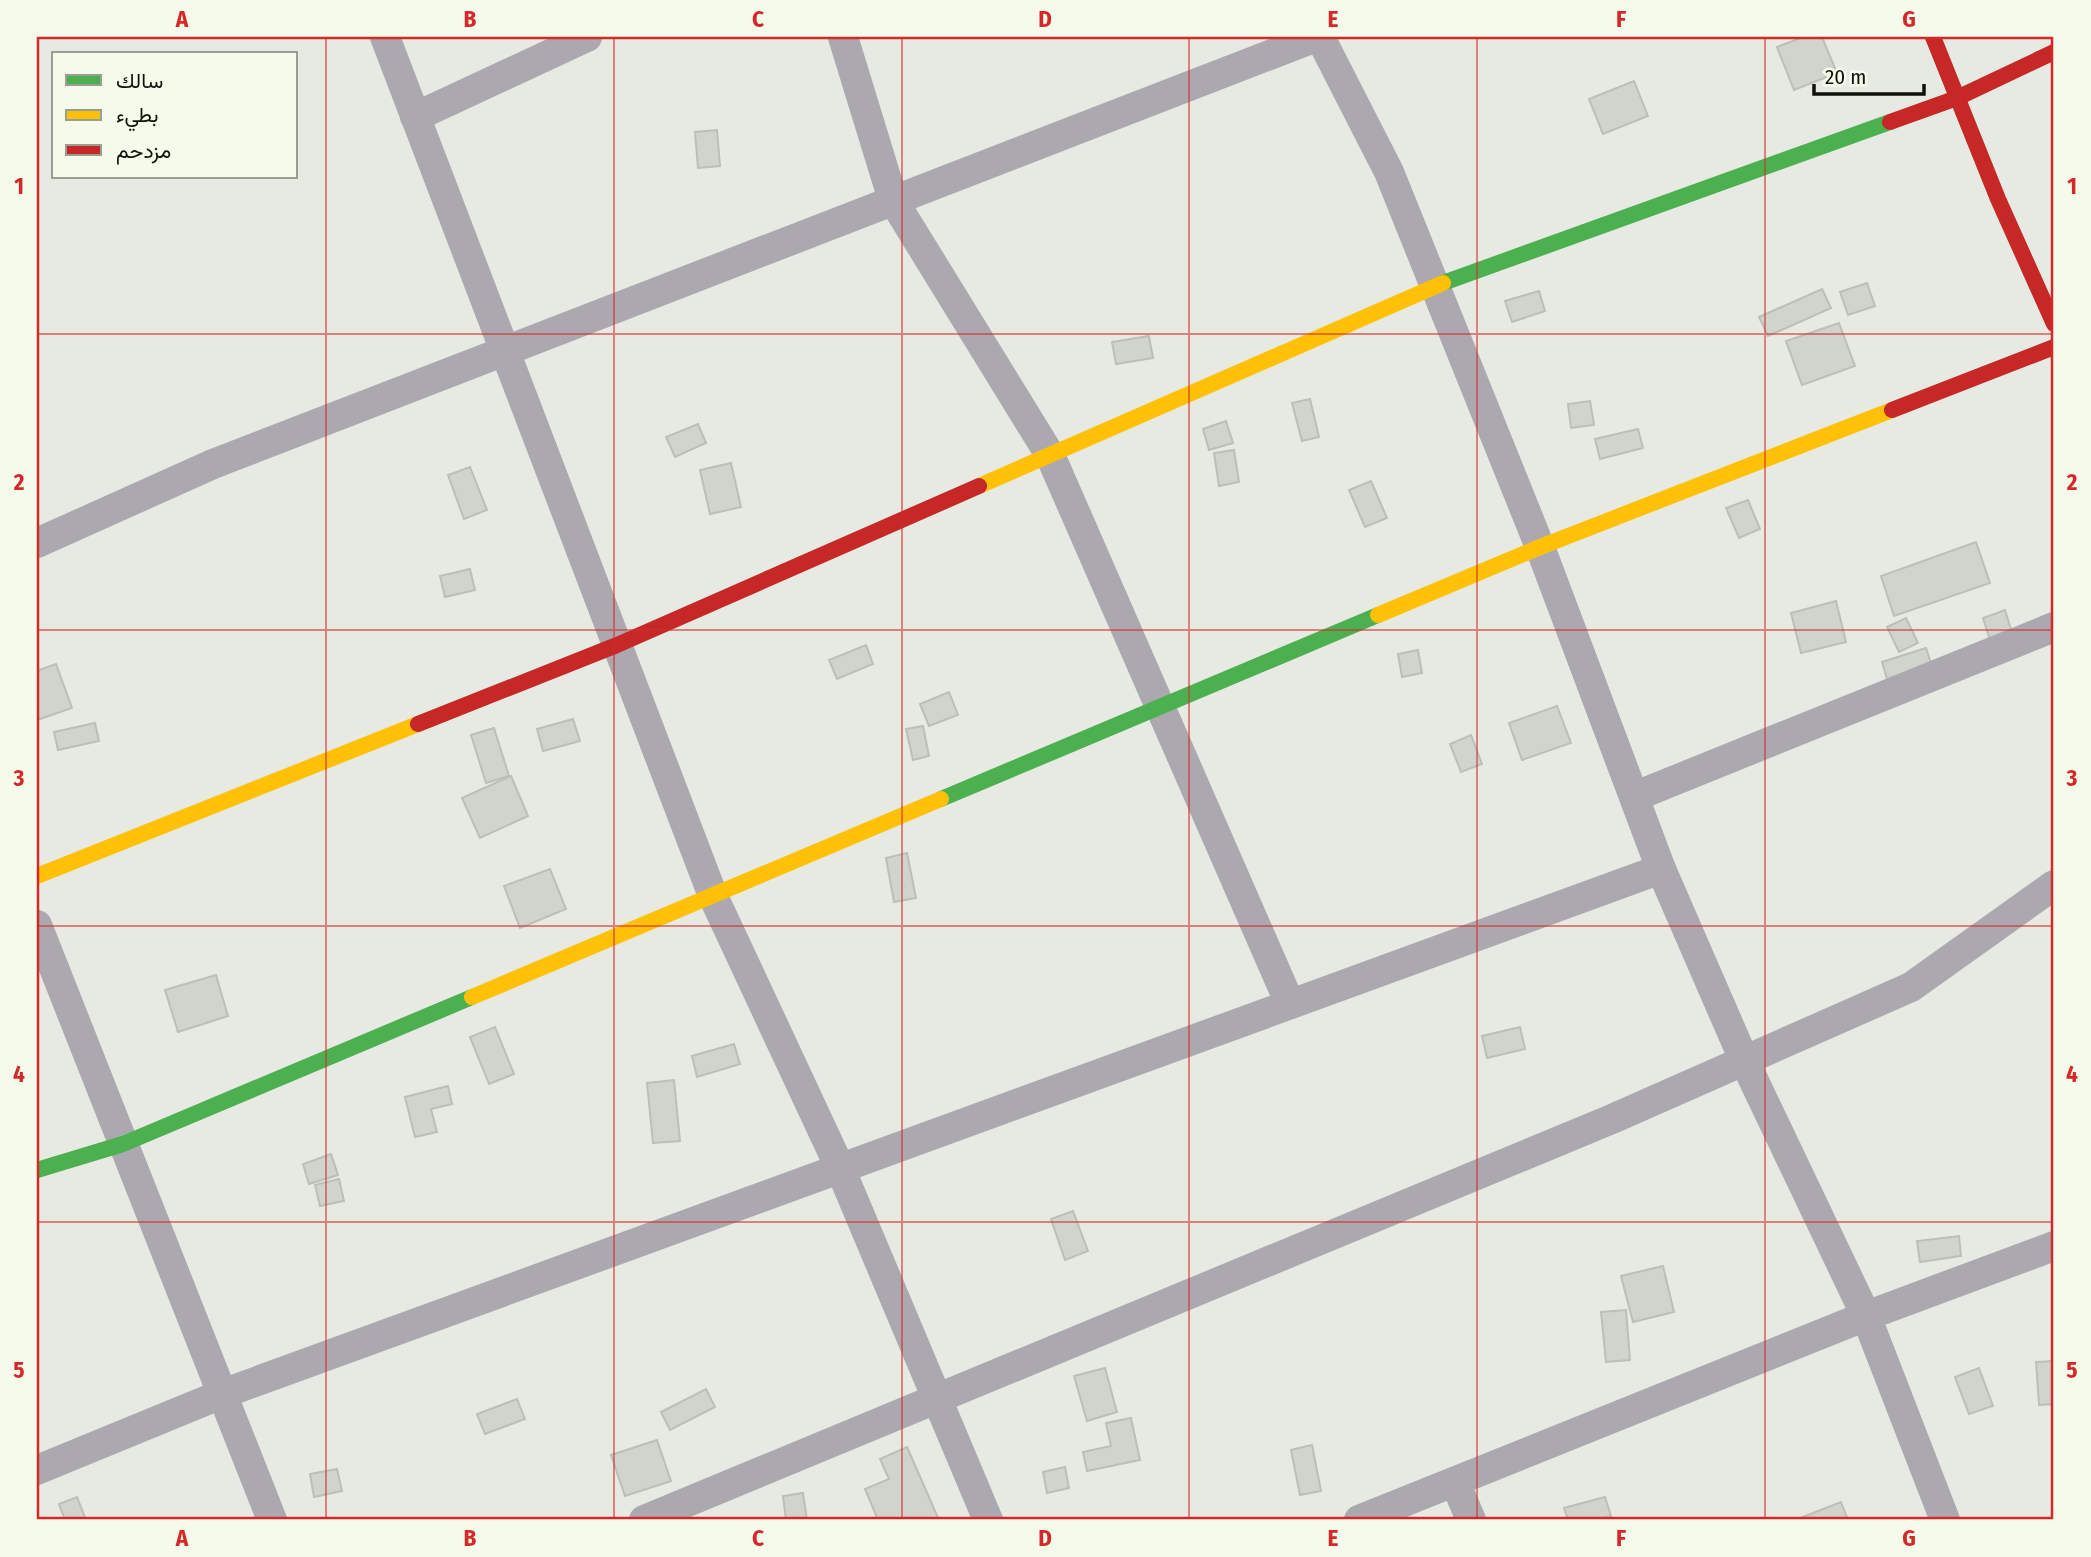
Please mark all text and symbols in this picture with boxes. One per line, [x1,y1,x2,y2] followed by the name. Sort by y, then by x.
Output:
[175,5,189,33] text: A
[464,5,477,33] text: B
[752,5,764,33] text: C
[1038,5,1052,33] text: D
[1328,5,1339,33] text: E
[1616,5,1626,33] text: F
[1902,5,1916,33] text: G
[52,52,298,178] legend
[1814,52,1925,96] scale bar
[1825,64,1866,90] text: 20 m
[116,68,163,94] text: سالك
[116,102,159,132] text: بطيء
[116,138,171,165] text: مزدحم
[14,172,24,200] text: 1
[2067,172,2077,200] text: 1
[13,468,25,496] text: 2
[2066,468,2078,496] text: 2
[13,764,25,792] text: 3
[2066,764,2078,792] text: 3
[13,1060,25,1088] text: 4
[2066,1060,2078,1088] text: 4
[13,1356,25,1384] text: 5
[2066,1356,2078,1384] text: 5
[175,1524,189,1552] text: A
[464,1524,477,1552] text: B
[752,1524,764,1552] text: C
[1038,1524,1052,1552] text: D
[1328,1524,1339,1552] text: E
[1616,1524,1626,1552] text: F
[1902,1524,1916,1552] text: G

